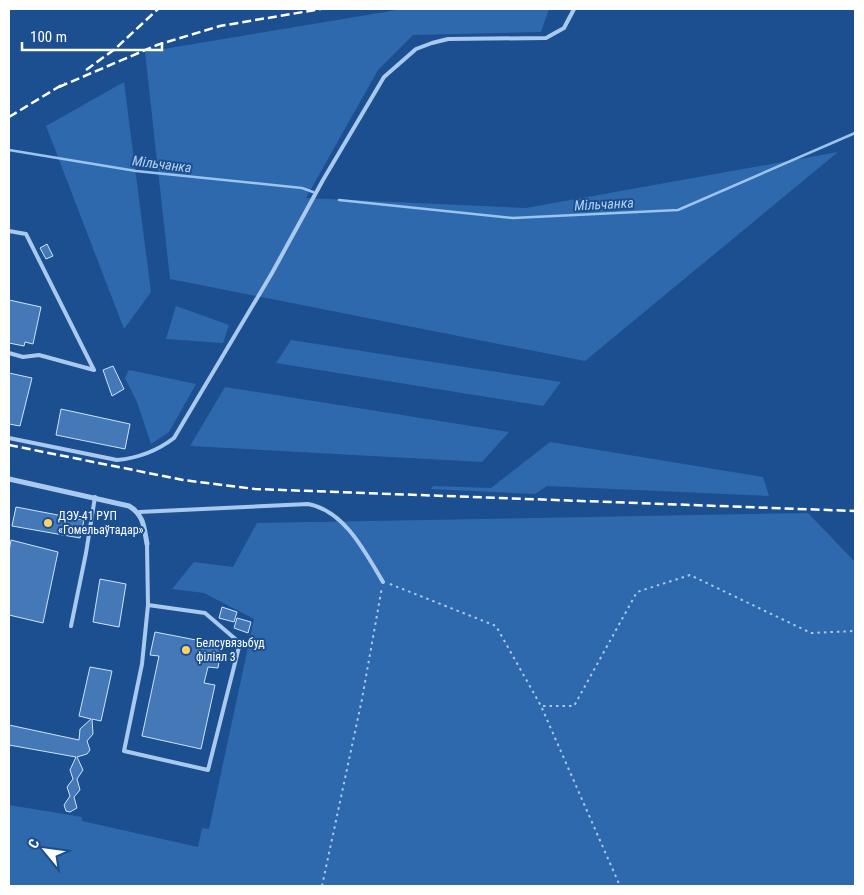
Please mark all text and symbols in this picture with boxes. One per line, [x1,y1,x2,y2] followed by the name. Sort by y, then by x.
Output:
[22,20,162,52] scale bar
[30,28,67,46] text: 100 m
[131,152,193,176] water label: Мільчанка
[574,194,634,214] water label: Мільчанка
[58,509,144,537] place label: ДЭУ-41 РУП «Гомельаўтадар»
[42,517,54,529] marker: ДЭУ-41 РУП «Гомельаўтадар»
[196,636,265,664] place label: Белсувязьбуд філіял 3
[180,644,192,656] marker: Белсувязьбуд філіял 3
[20,825,70,875] north arrow
[25,836,43,851] text: С

